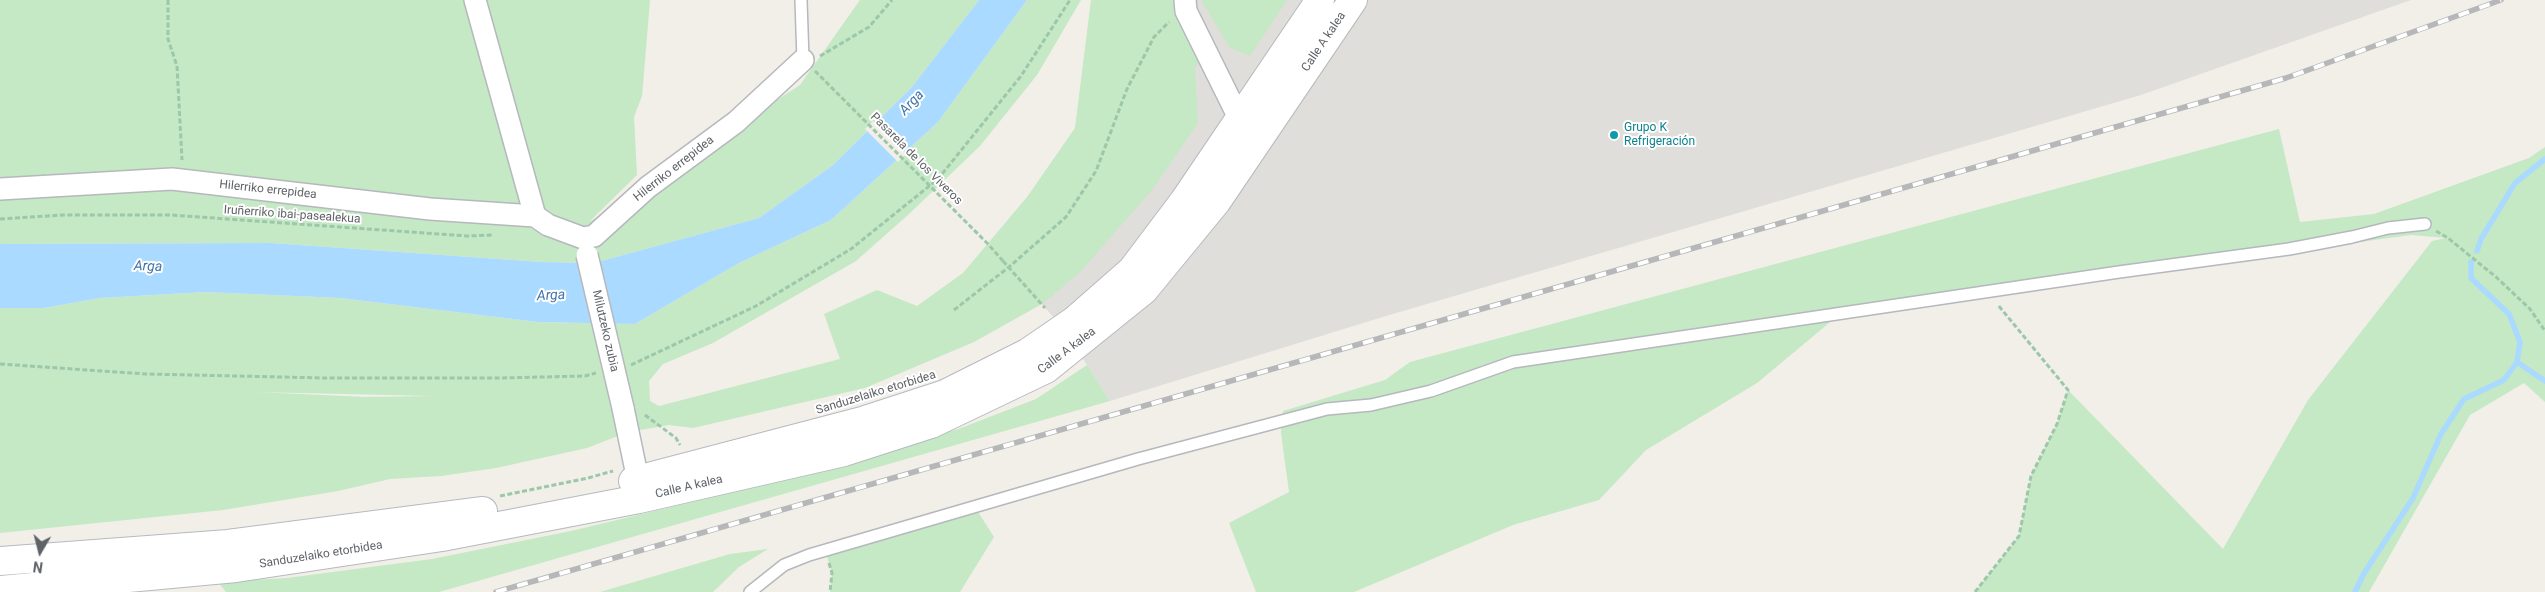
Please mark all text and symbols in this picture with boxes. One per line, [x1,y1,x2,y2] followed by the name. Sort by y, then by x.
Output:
[1299,9,1349,75] street label: Calle A kalea
[896,87,928,119] water label: Arga
[867,110,965,208] street label: Pasarela de los Viveros
[1624,121,1695,149] place label: Grupo K Refrigeración
[1608,129,1620,141] marker: Grupo K Refrigeración
[631,133,717,205] street label: Hilerriko errepidea
[219,178,317,202] street label: Hilerriko errepidea
[223,203,361,227] street label: Iruñerriko ibai-pasealekua
[134,258,162,276] water label: Arga
[536,287,566,305] water label: Arga
[589,289,621,373] street label: Milutzeko zubia
[1035,325,1099,377] street label: Calle A kalea
[814,368,938,418] street label: Sanduzelaiko etorbidea
[654,472,724,502] street label: Calle A kalea
[15,527,65,577] north arrow
[258,538,384,572] street label: Sanduzelaiko etorbidea
[32,558,44,575] text: N

